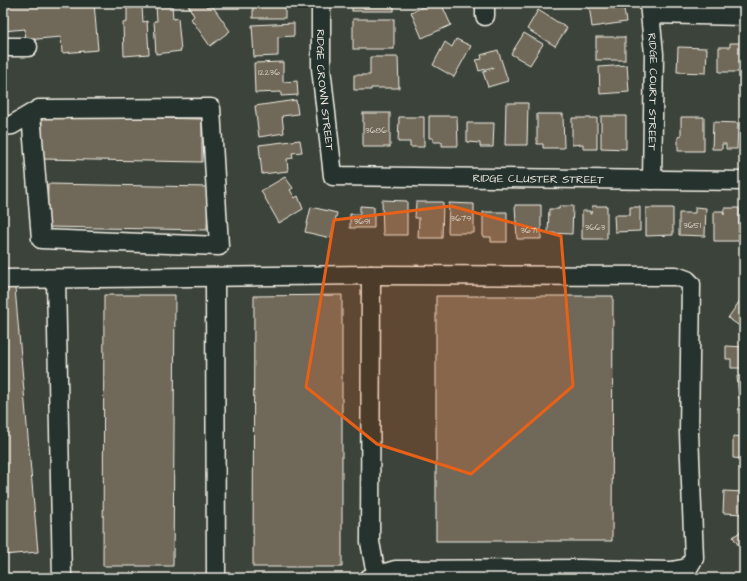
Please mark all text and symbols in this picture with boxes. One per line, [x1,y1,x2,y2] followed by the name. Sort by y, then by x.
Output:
[313,29,337,151] street label: RIDGE CROWN STREET
[644,33,661,151] street label: RIDGE COURT STREET
[258,66,280,79] house number: 12236
[365,124,387,137] house number: 3686
[473,171,604,187] street label: RIDGE CLUSTER STREET
[451,212,471,225] house number: 3679
[354,215,370,228] house number: 3691
[683,219,701,232] house number: 3651
[585,221,606,234] house number: 3663
[521,224,537,237] house number: 3671

